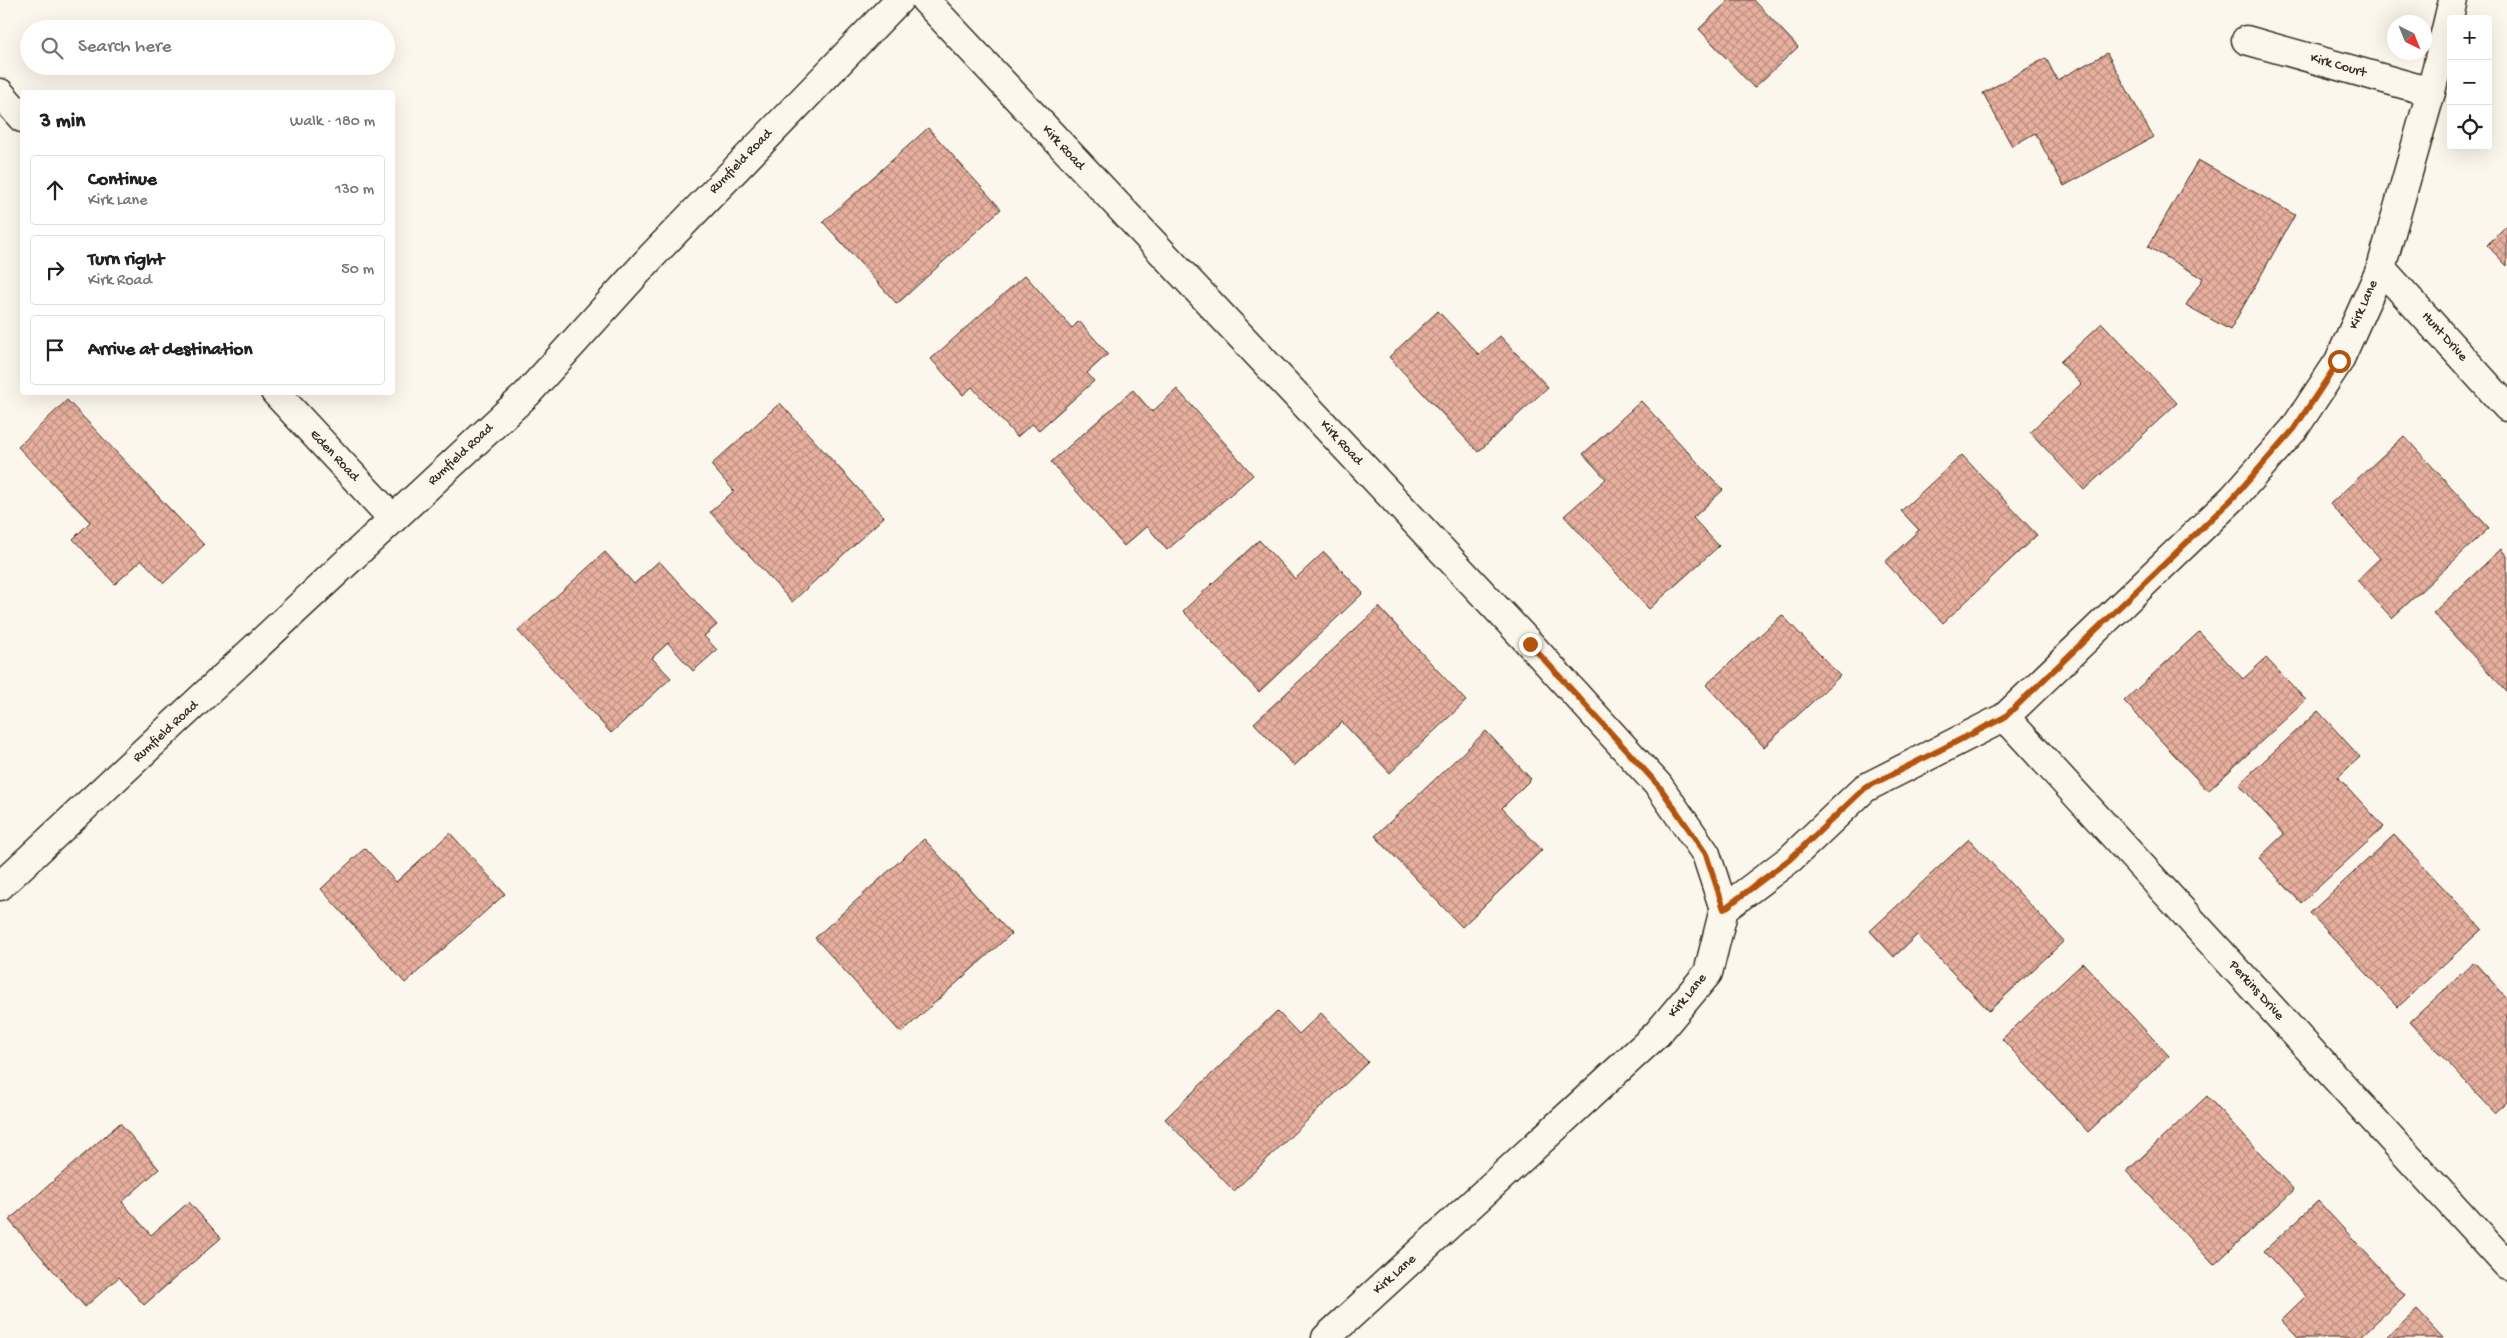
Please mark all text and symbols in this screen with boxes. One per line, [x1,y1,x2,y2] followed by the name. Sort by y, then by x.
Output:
[2387,15,2432,60] north arrow
[2447,15,2492,150] map controls
[2447,15,2492,60] button: +
[20,20,395,75] search box
[38,34,66,62] icon: search
[78,36,172,59] text: Search here
[2308,50,2369,82] street label: Kirk Court
[2447,60,2492,105] button: −
[2447,105,2492,150] button: locate
[40,110,85,135] text: 3 min
[290,113,375,132] text: Walk · 180 m
[1038,122,1089,176] street label: Kirk Road
[706,125,777,198] street label: Rumfield Road
[88,169,157,192] text: Continue
[41,176,69,204] icon: ahead
[335,181,374,200] text: 130 m
[88,192,147,211] text: Kirk Lane
[88,249,164,272] text: Turn right
[41,256,69,284] icon: right
[341,261,374,280] text: 50 m
[88,272,152,291] text: Kirk Road
[2346,277,2383,332] street label: Kirk Lane
[2417,309,2471,366] street label: Hunt Drive
[41,336,69,364] icon: arrive
[88,339,252,362] text: Arrive at destination
[2328,350,2351,373] route start
[1316,417,1367,471] street label: Kirk Road
[425,419,499,490] street label: Rumfield Road
[306,427,364,487] street label: Eden Road
[1519,633,1542,656] route end
[130,696,204,767] street label: Rumfield Road
[2224,957,2288,1025] street label: Perkins Drive
[1665,970,1711,1022] street label: Kirk Lane
[1370,1251,1421,1299] street label: Kirk Lane

